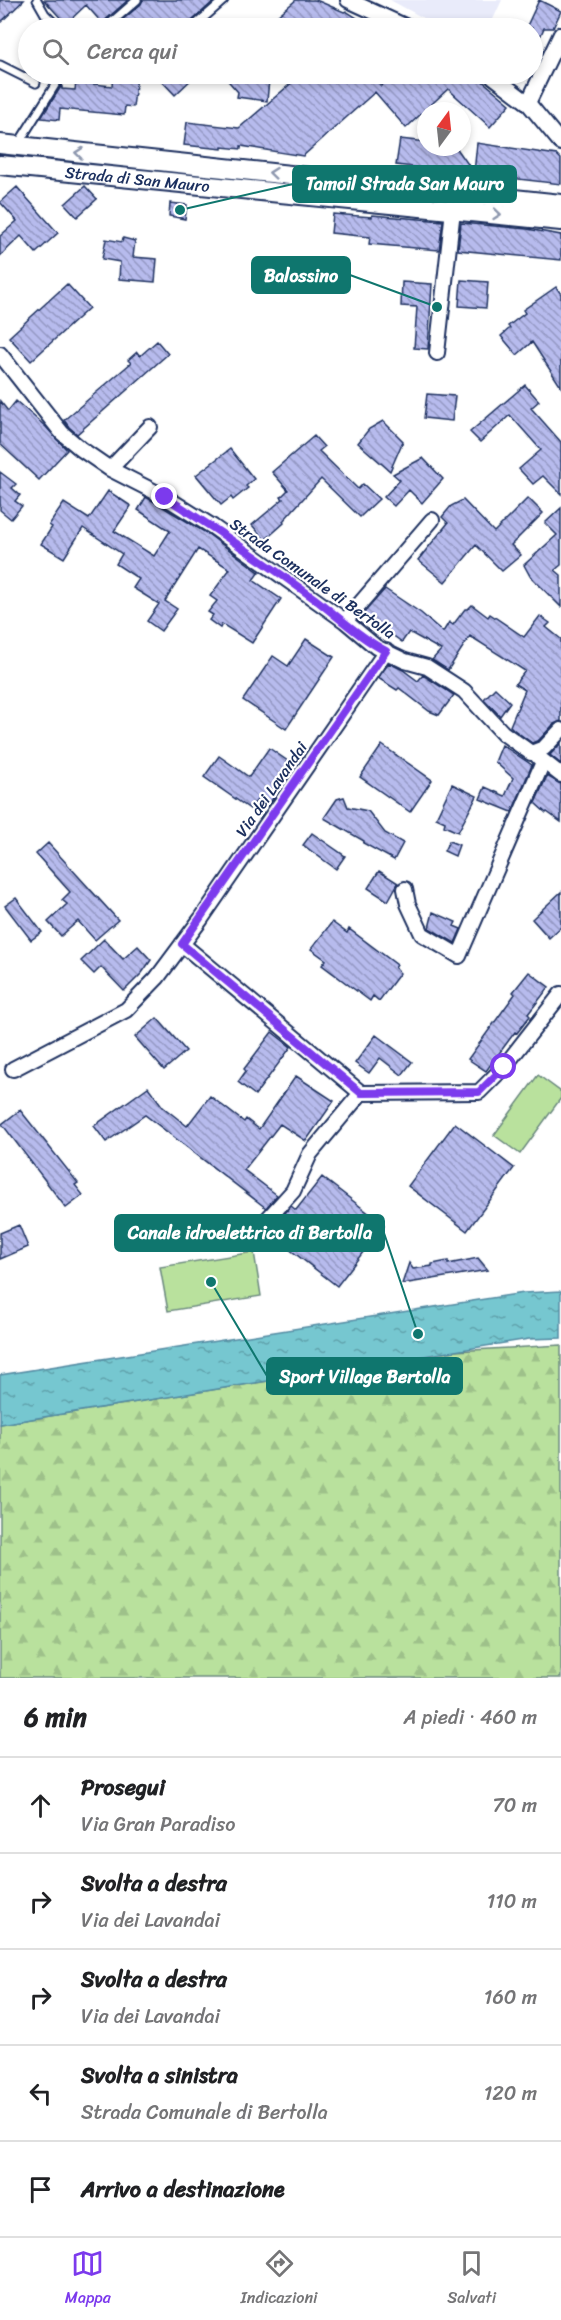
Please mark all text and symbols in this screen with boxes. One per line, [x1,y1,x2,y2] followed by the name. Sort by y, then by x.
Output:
[18,18,543,84] search box
[87,32,177,71] text: Cerca qui
[39,35,72,68] icon: search
[417,102,471,156] north arrow
[75,147,84,159] one-way arrow
[64,158,211,201] street label: Strada di San Mauro
[293,166,516,202] callout: Tamoil Strada San Mauro
[269,168,278,180] one-way arrow
[306,168,504,200] text: Tamoil Strada San Mauro
[492,207,502,220] one-way arrow
[252,257,350,293] callout: Balossino
[264,260,339,292] text: Balossino
[151,483,177,509] route end
[223,510,402,647] street label: Strada Comunale di Bertolla
[228,735,316,843] street label: Via dei Lavandai
[490,1053,516,1079] route start
[115,1215,384,1251] callout: Canale idroelettrico di Bertolla
[127,1217,372,1249] text: Canale idroelettrico di Bertolla
[267,1358,462,1394] callout: Sport Village Bertolla
[278,1361,451,1393] text: Sport Village Bertolla
[24,1694,87,1740] text: 6 min
[403,1700,537,1735] text: A piedi · 460 m
[81,1768,165,1807] text: Prosegui
[492,1788,537,1823] text: 70 m
[24,1789,57,1822] icon: ahead
[81,1807,235,1842] text: Via Gran Paradiso
[81,1864,227,1903] text: Svolta a destra
[487,1884,537,1919] text: 110 m
[24,1885,57,1918] icon: right
[81,1903,220,1938] text: Via dei Lavandai
[81,1960,227,1999] text: Svolta a destra
[484,1980,537,2015] text: 160 m
[24,1981,57,2014] icon: right
[81,1999,220,2034] text: Via dei Lavandai
[81,2056,238,2095] text: Svolta a sinistra
[484,2076,537,2111] text: 120 m
[24,2077,57,2110] icon: left
[81,2095,328,2130] text: Strada Comunale di Bertolla
[81,2170,285,2209] text: Arrivo a destinazione
[24,2173,57,2206] icon: arrive
[65,2247,111,2312] tab: Mappa
[241,2247,318,2312] tab: Indicazioni
[447,2247,496,2312] tab: Salvati

